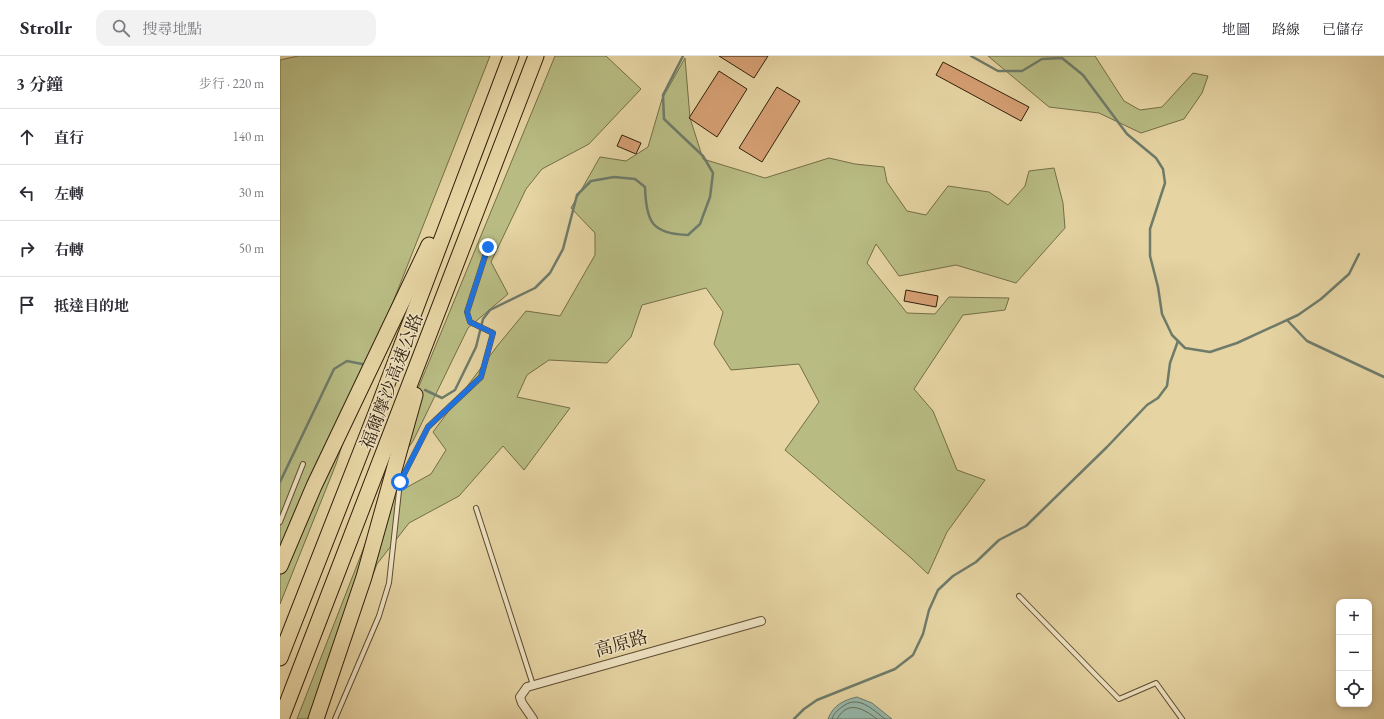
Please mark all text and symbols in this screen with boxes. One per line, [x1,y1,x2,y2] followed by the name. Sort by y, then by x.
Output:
[96,10,376,46] search box
[20,15,72,40] text: Strollr
[110,17,132,39] icon: search
[142,19,202,38] text: 搜尋地點
[1222,20,1250,38] text: 地圖
[1272,20,1300,38] text: 路線
[1322,20,1364,38] text: 已儲存
[16,73,63,95] text: 3 分鐘
[199,75,264,92] text: 步行 · 220 m
[16,126,38,148] icon: ahead
[54,128,84,147] text: 直行
[233,128,264,145] text: 140 m
[16,182,38,204] icon: left
[54,184,84,203] text: 左轉
[239,184,264,201] text: 30 m
[16,238,38,260] icon: right
[479,238,497,256] route end
[54,240,84,259] text: 右轉
[239,240,264,257] text: 50 m
[16,294,38,316] icon: arrive
[54,296,129,315] text: 抵達目的地
[354,310,428,452] street label: 福爾摩沙高速公路
[391,473,409,491] route start
[1336,599,1372,707] map controls
[1336,599,1372,635] button: +
[592,625,650,661] street label: 高原路
[1336,635,1372,671] button: −
[1336,671,1372,707] button: locate

